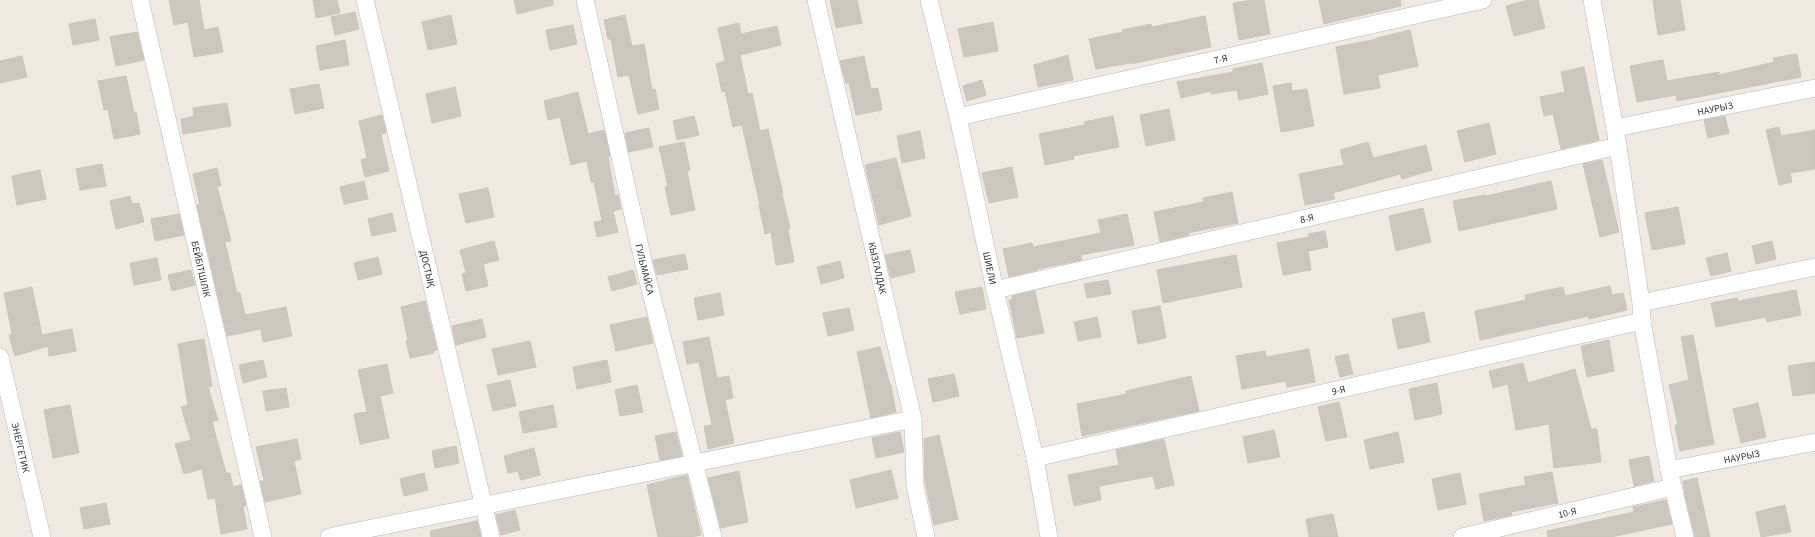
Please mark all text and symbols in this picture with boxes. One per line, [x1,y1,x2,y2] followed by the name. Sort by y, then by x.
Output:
[1213,51,1229,68] street label: 7-Я
[1696,98,1735,119] street label: НАУРЫЗ
[1299,211,1315,227] street label: 8-Я
[187,240,214,299] street label: БЕЙБІТШІЛІК
[864,241,890,296] street label: КЫЗГАЛДАК
[632,243,657,297] street label: ГУЛЬМАЙСА
[416,249,438,289] street label: ДОСТЫҚ
[979,250,1000,286] street label: ШИЕЛИ
[1330,382,1347,399] street label: 9-Я
[8,421,33,475] street label: ЭНЕРГЕТИК
[1723,447,1761,467] street label: НАУРЫЗ
[1557,504,1578,522] street label: 10-Я

